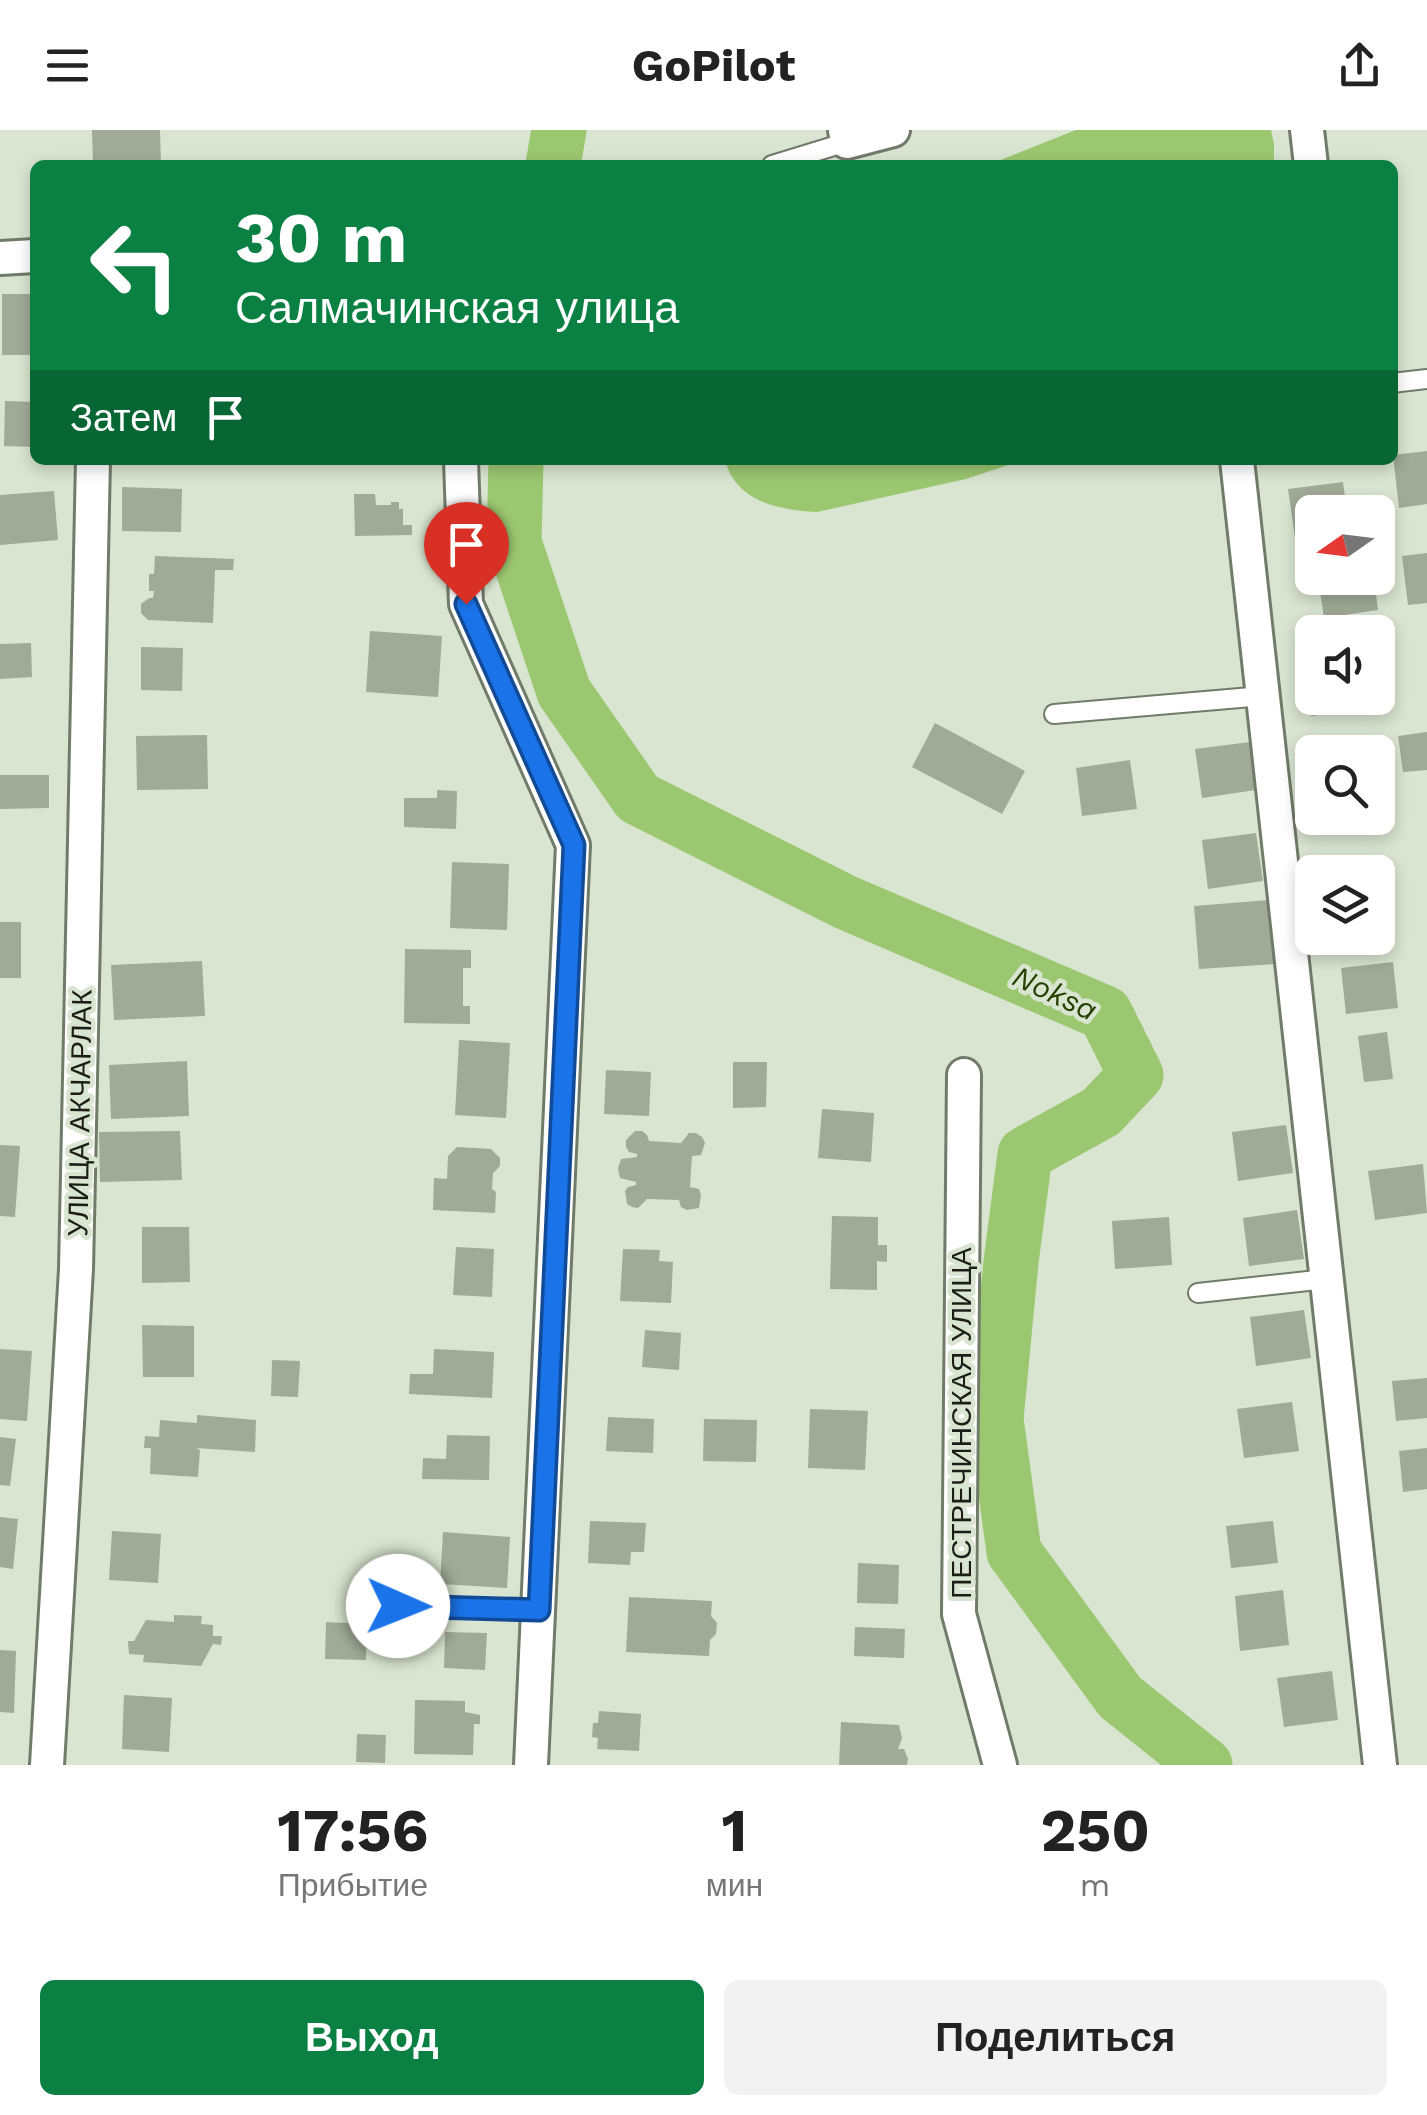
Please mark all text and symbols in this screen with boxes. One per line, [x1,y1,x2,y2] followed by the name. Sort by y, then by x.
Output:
[40,38,95,93] icon: menu
[1332,38,1387,93] icon: share
[632,39,795,92] text: GoPilot
[235,197,407,279] text: 30 m
[70,200,200,330] icon: left
[235,281,679,334] text: Салмачинская улица
[198,390,253,445] icon: arrive
[70,396,178,440] text: Затем
[1295,495,1395,595] north arrow
[1295,495,1395,955] map controls
[424,502,509,605] pin
[439,517,494,572] icon: arrive
[1295,615,1395,715] button: sound
[1295,735,1395,835] button: search
[1295,855,1395,955] button: layers
[1007,958,1103,1028] water label: Noksa
[61,989,99,1237] street label: УЛИЦА АКЧАРЛАК
[945,1247,978,1599] street label: ПЕСТРЕЧИНСКАЯ УЛИЦА
[346,1554,450,1658] position arrow
[277,1795,429,1866] text: 17:56
[722,1795,747,1866] text: 1
[1040,1795,1150,1866] text: 250
[278,1866,428,1904] text: Прибытие
[706,1866,763,1904] text: мин
[1080,1866,1110,1904] text: m
[40,1980,704,2095] button: Выход
[724,1980,1387,2095] button: Поделиться

